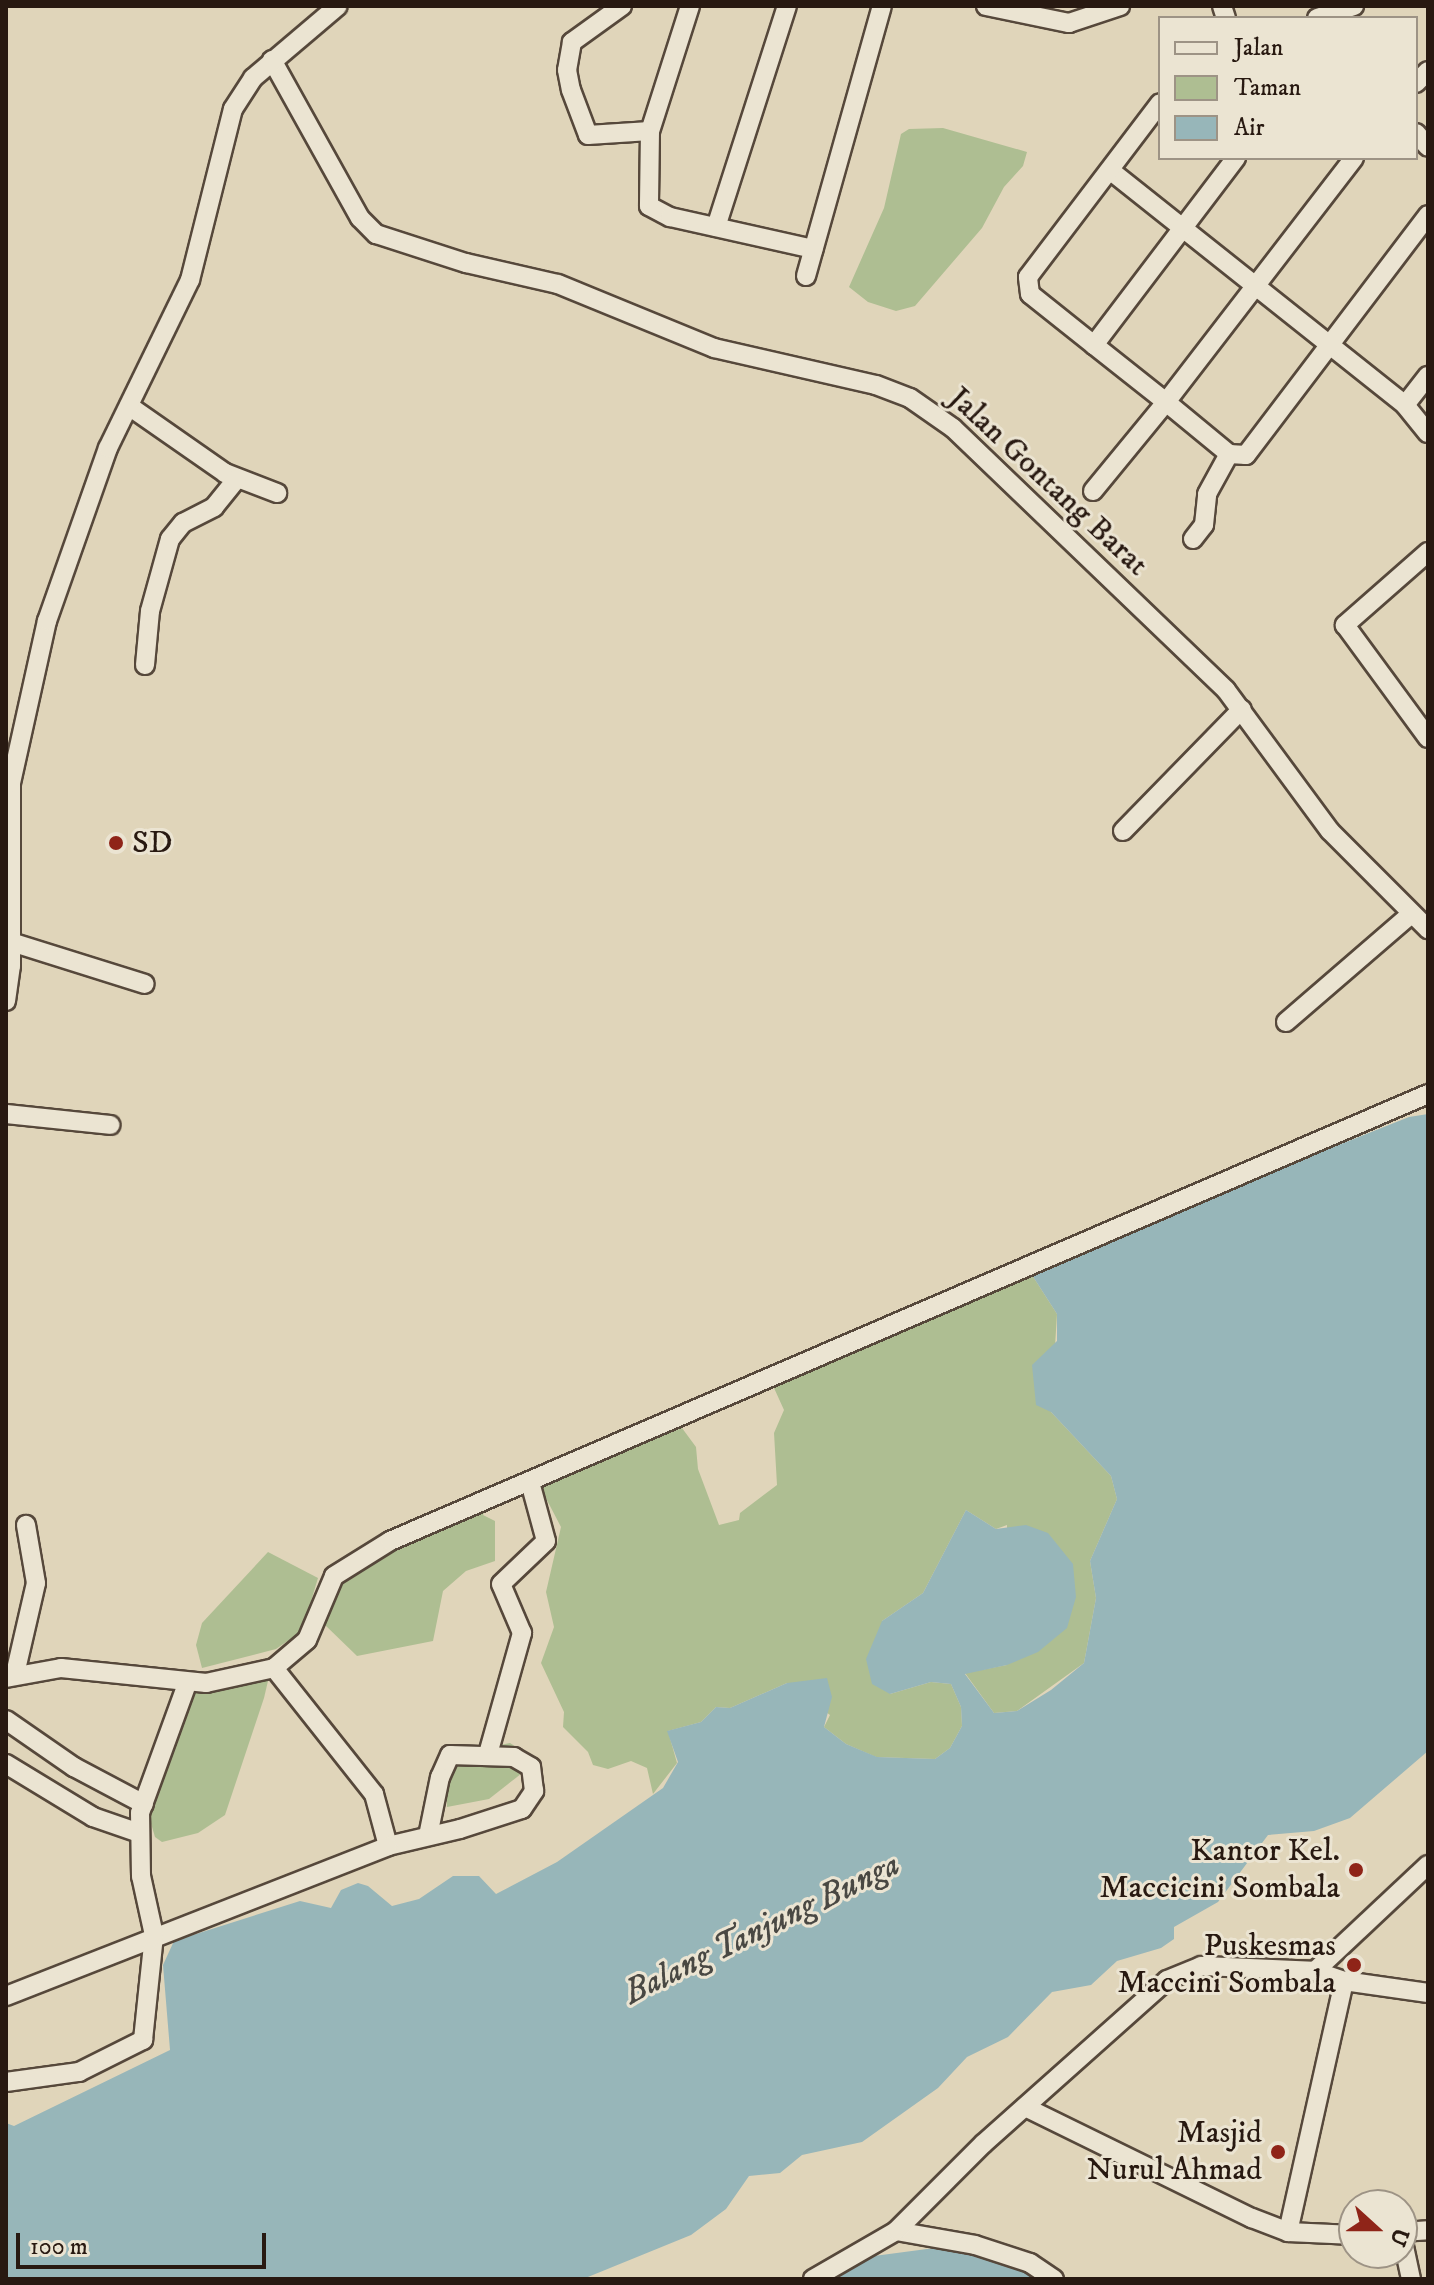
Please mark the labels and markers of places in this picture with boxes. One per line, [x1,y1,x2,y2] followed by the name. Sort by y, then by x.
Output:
[132,824,173,862] place label: SD
[107,834,125,852] marker: SD
[1099,1833,1340,1908] place label: Kantor Kel. Maccicini Sombala
[1347,1861,1365,1879] marker: Kantor Kel. Maccicini Sombala
[1117,1928,1336,2003] place label: Puskesmas Maccini Sombala
[1343,1954,1365,1976] marker: Puskesmas Maccini Sombala
[1086,2115,1262,2190] place label: Masjid Nurul Ahmad
[1269,2143,1287,2161] marker: Masjid Nurul Ahmad

